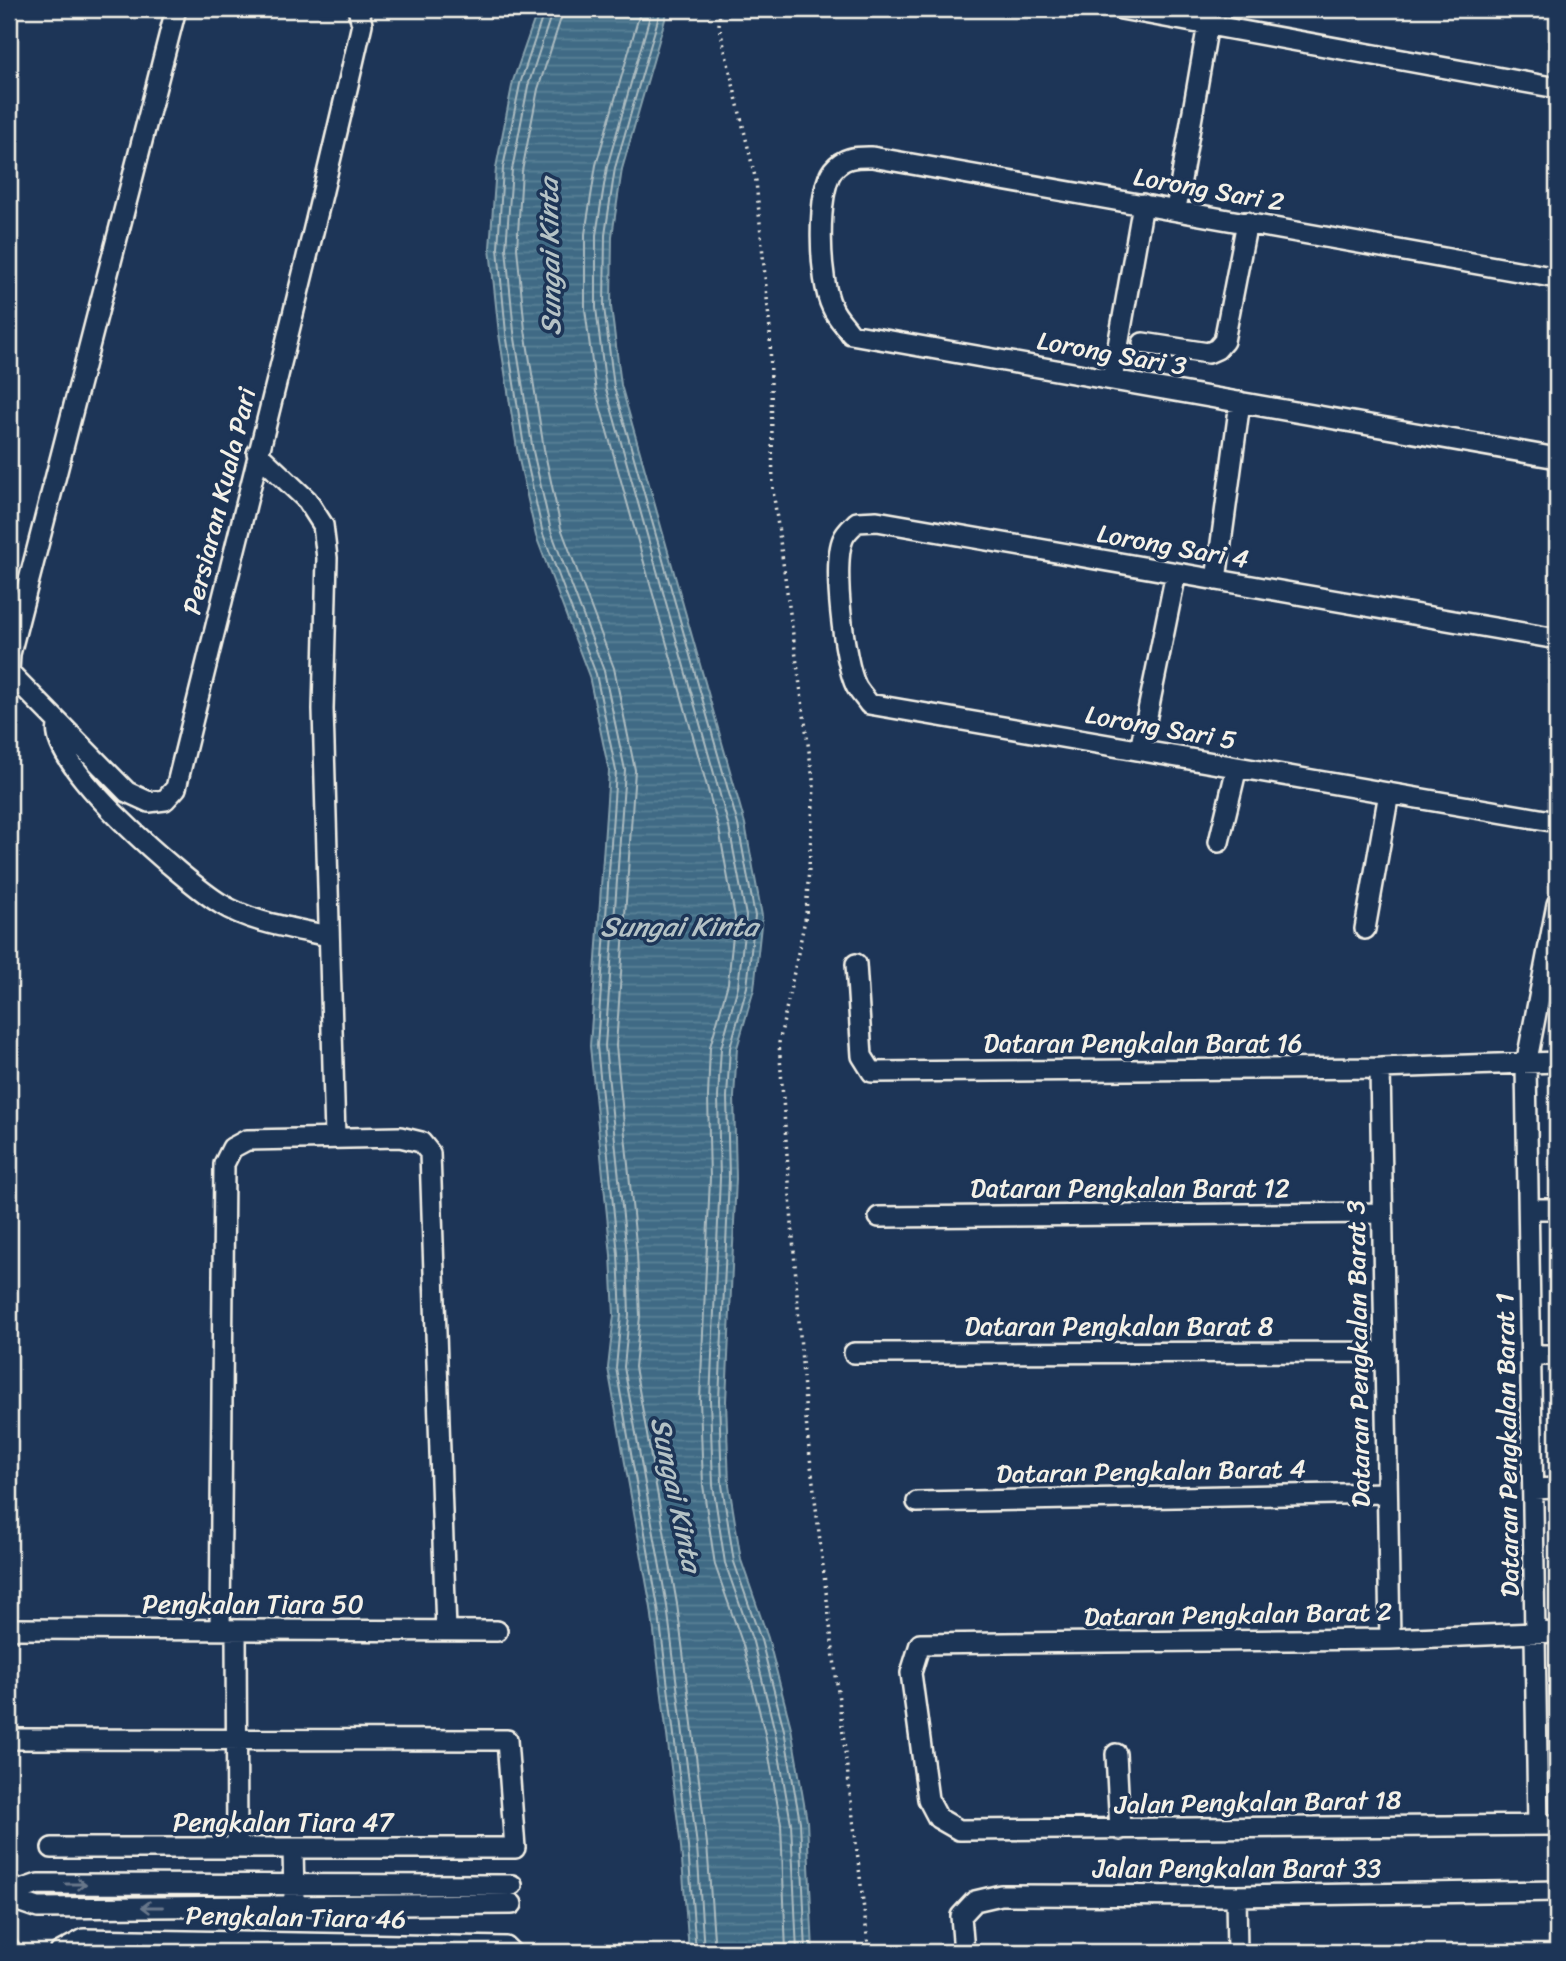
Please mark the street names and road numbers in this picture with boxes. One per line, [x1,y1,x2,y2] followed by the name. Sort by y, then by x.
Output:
[1130,153,1288,225] street label: Lorong Sari 2
[1034,317,1190,389] street label: Lorong Sari 3
[169,382,270,619] street label: Persiaran Kuala Pari
[1094,510,1252,582] street label: Lorong Sari 4
[1082,691,1240,763] street label: Lorong Sari 5
[983,1020,1303,1066] street label: Dataran Pengkalan Barat 16
[970,1165,1290,1211] street label: Dataran Pengkalan Barat 12
[1332,1200,1384,1508] street label: Dataran Pengkalan Barat 3
[1481,1292,1533,1598] street label: Dataran Pengkalan Barat 1
[965,1303,1274,1349] street label: Dataran Pengkalan Barat 8
[996,1445,1306,1497] street label: Dataran Pengkalan Barat 4
[142,1581,364,1627] street label: Pengkalan Tiara 50
[1083,1588,1393,1640] street label: Dataran Pengkalan Barat 2
[1113,1776,1402,1828] street label: Jalan Pengkalan Barat 18
[173,1799,395,1845] street label: Pengkalan Tiara 47
[1092,1845,1381,1891] street label: Jalan Pengkalan Barat 33
[185,1892,407,1942] street label: Pengkalan Tiara 46

